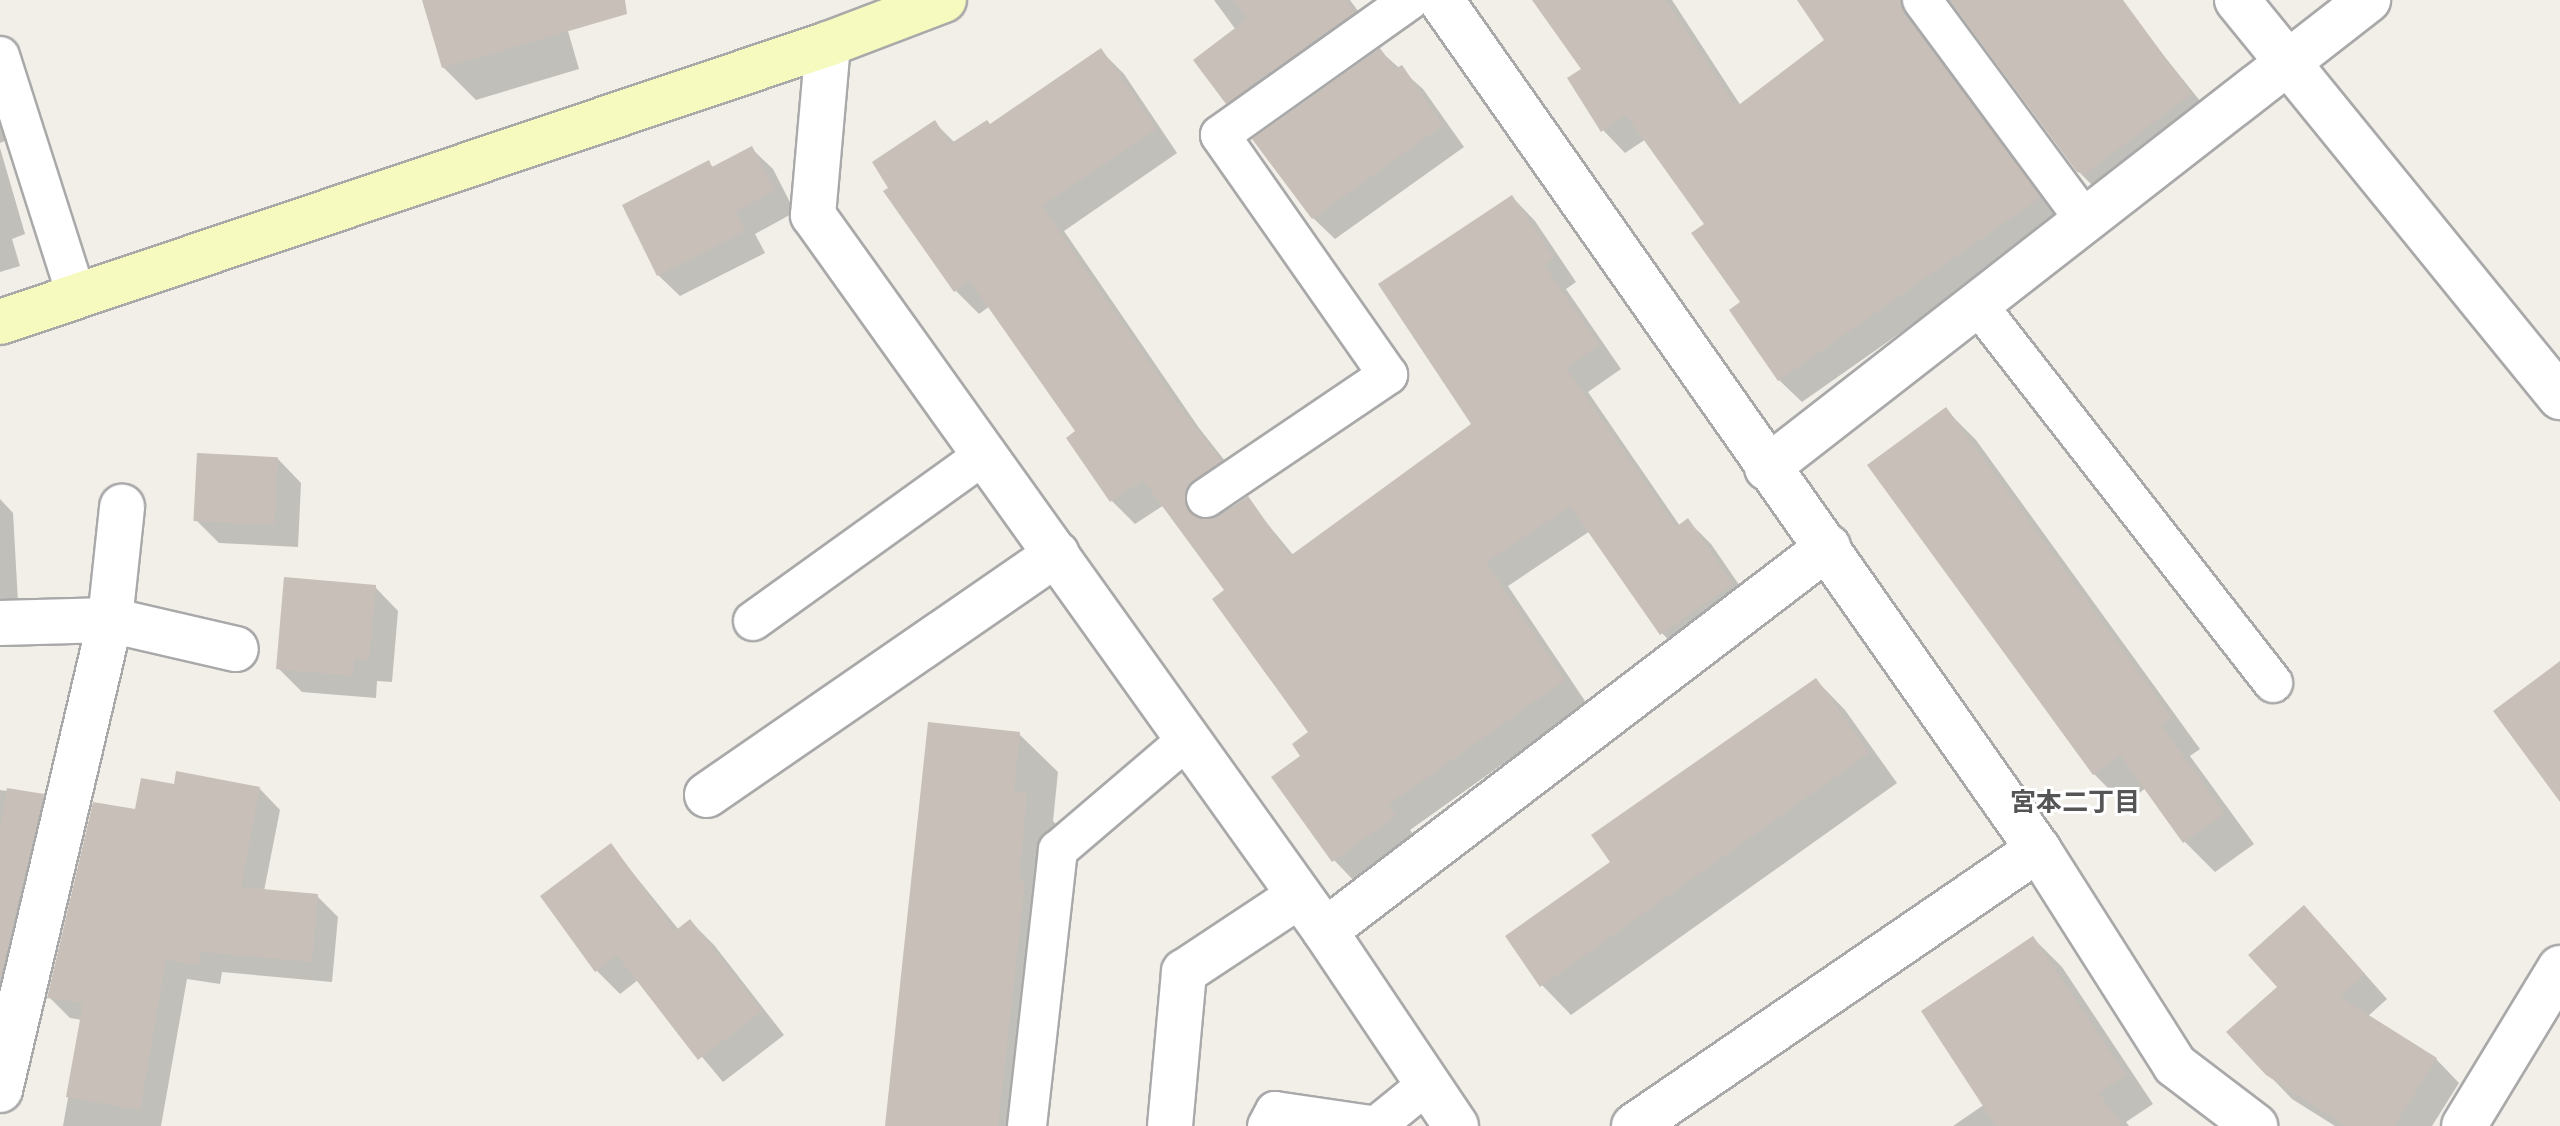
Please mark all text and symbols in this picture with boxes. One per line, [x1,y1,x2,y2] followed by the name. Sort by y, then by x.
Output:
[2010,787,2140,819] district label: 宮本二丁目

